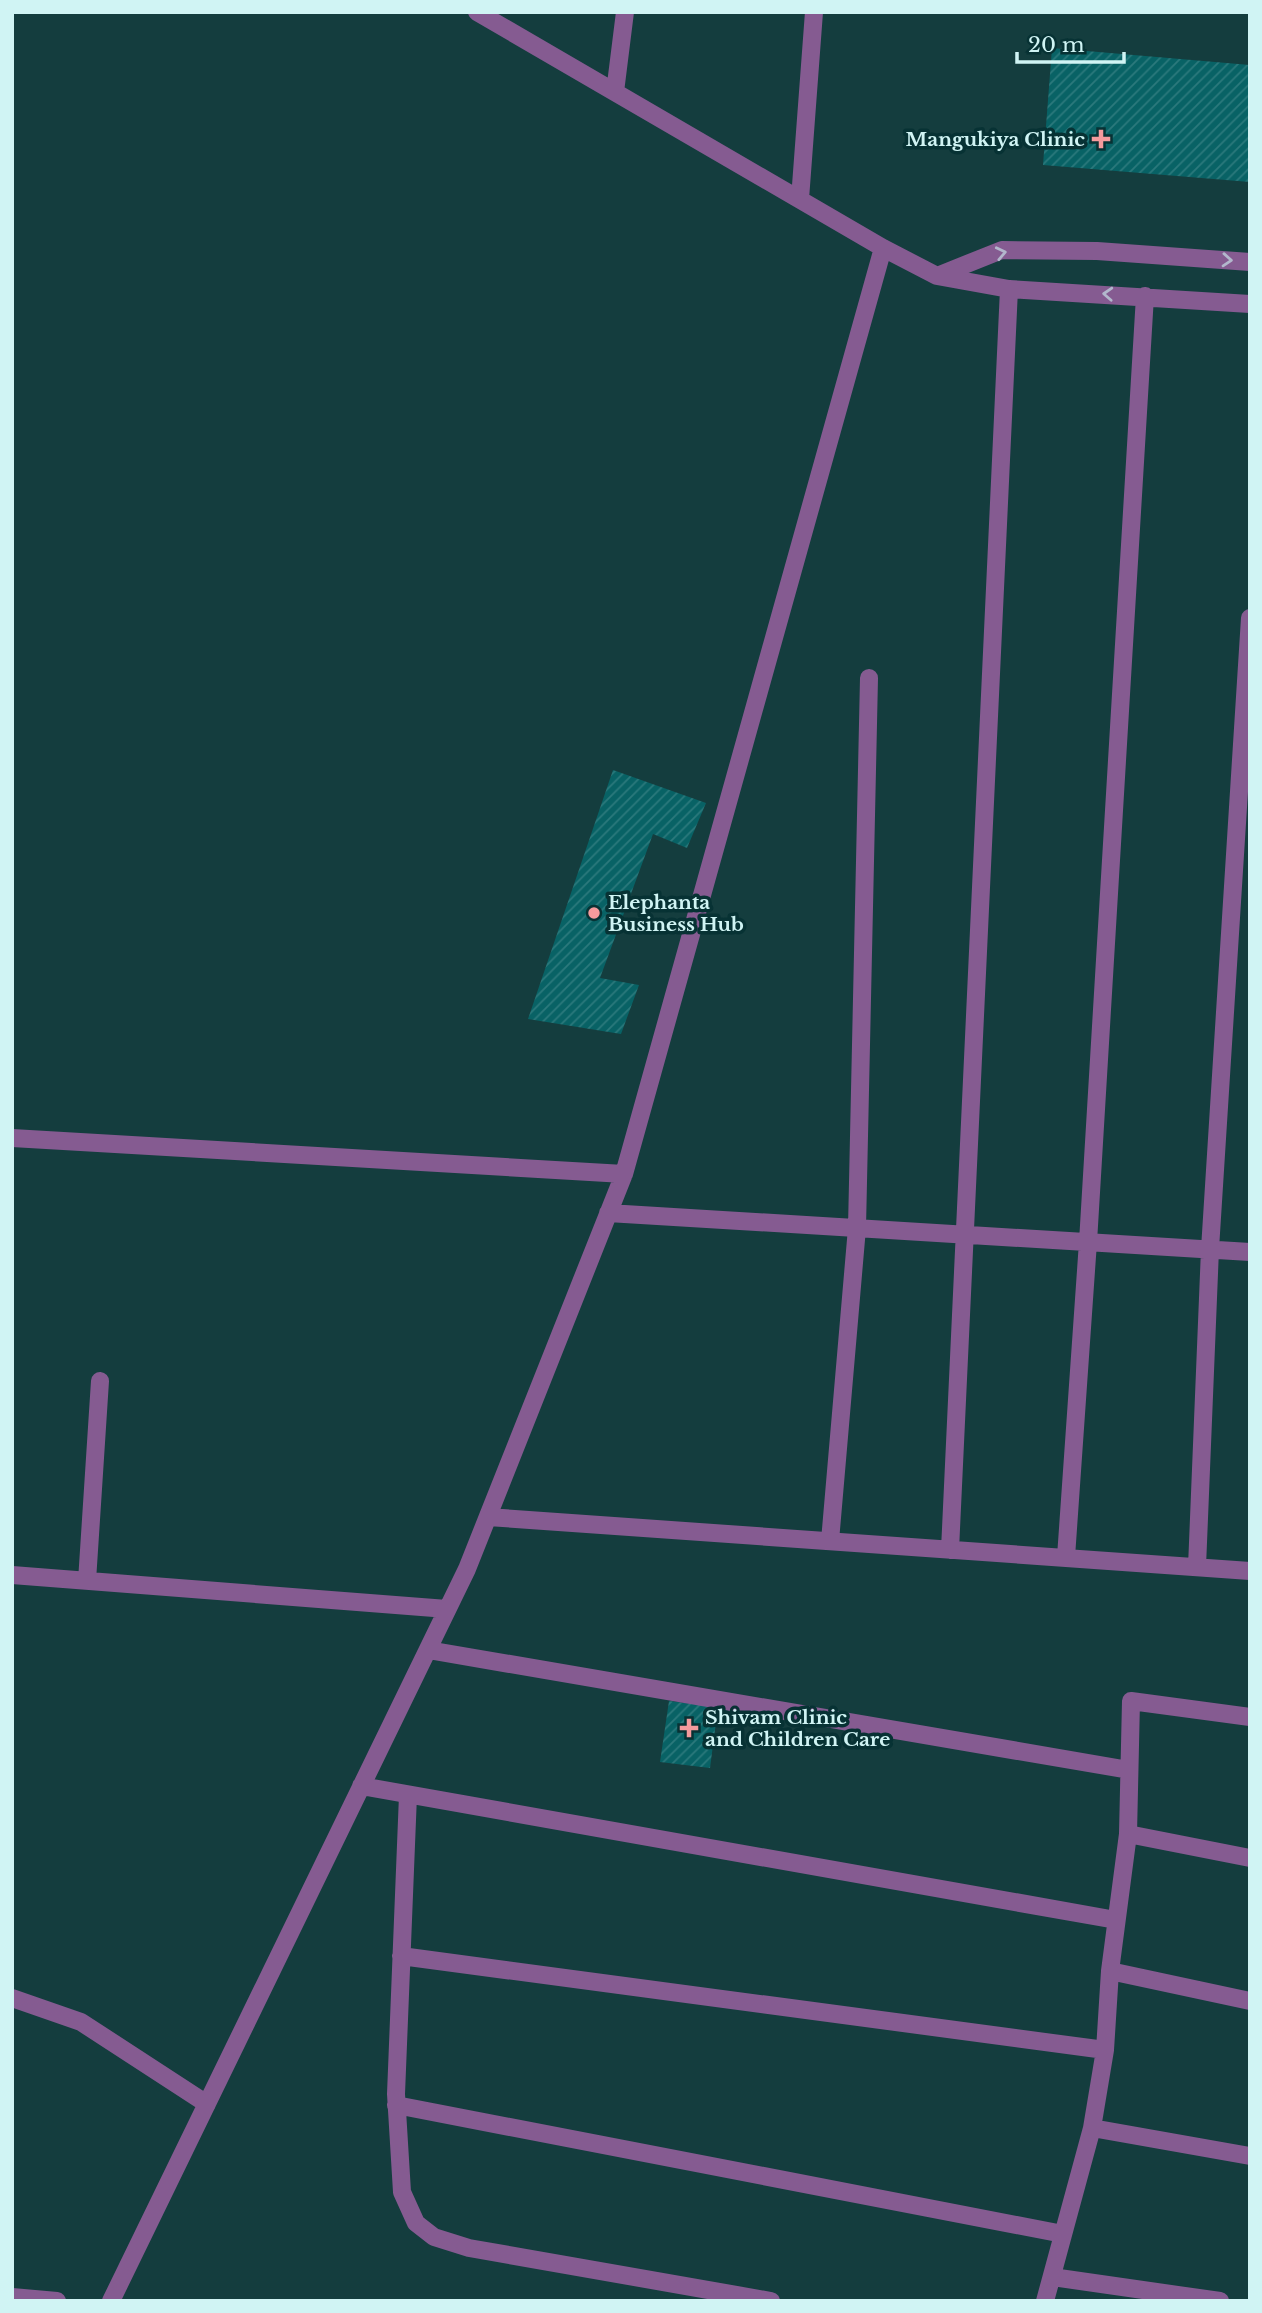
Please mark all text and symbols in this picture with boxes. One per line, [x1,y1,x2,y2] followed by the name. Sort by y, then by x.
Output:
[1017,21,1124,65] scale bar
[1028,32,1085,58] text: 20 m
[906,128,1085,151] place label: Mangukiya Clinic
[1091,129,1111,149] marker: Mangukiya Clinic
[995,246,1007,261] one-way arrow
[1222,253,1233,268] one-way arrow
[1103,287,1114,302] one-way arrow
[608,891,744,936] place label: Elephanta Business Hub
[586,905,602,921] marker: Elephanta Business Hub
[705,1706,890,1751] place label: Shivam Clinic and Children Care
[679,1718,699,1738] marker: Shivam Clinic and Children Care

